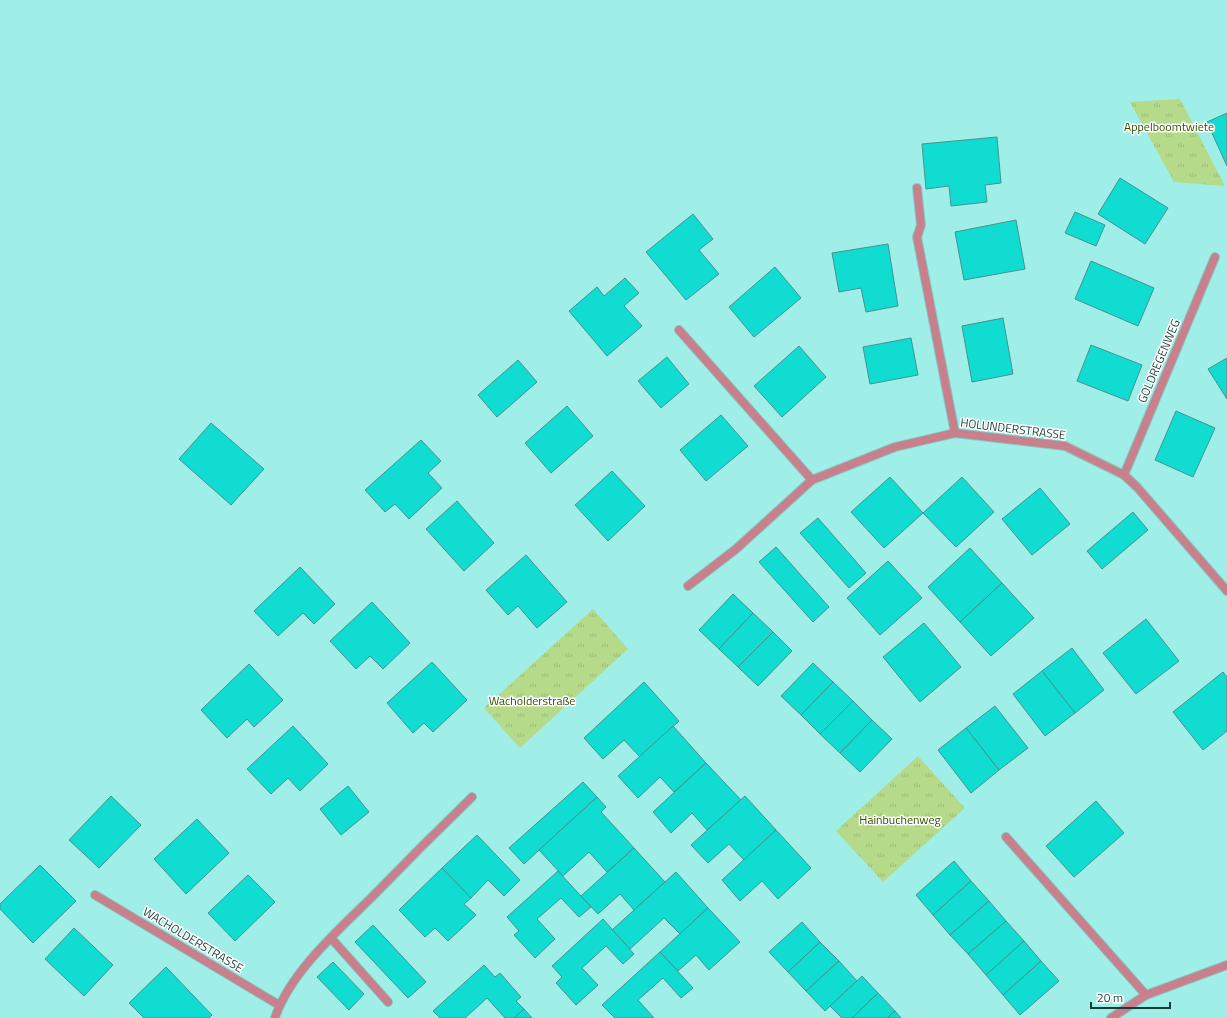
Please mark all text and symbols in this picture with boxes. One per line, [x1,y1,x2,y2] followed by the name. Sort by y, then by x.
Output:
[1124,117,1214,136] park label: Appelboomtwiete
[1132,316,1185,406] street label: GOLDREGENWEG
[959,413,1067,444] street label: HOLUNDERSTRASSE
[489,691,575,710] park label: Wacholderstraße
[859,810,941,829] park label: Hainbuchenweg
[139,902,247,977] street label: WACHOLDERSTRASSE
[1091,984,1170,1010] scale bar
[1097,988,1123,1007] text: 20 m

